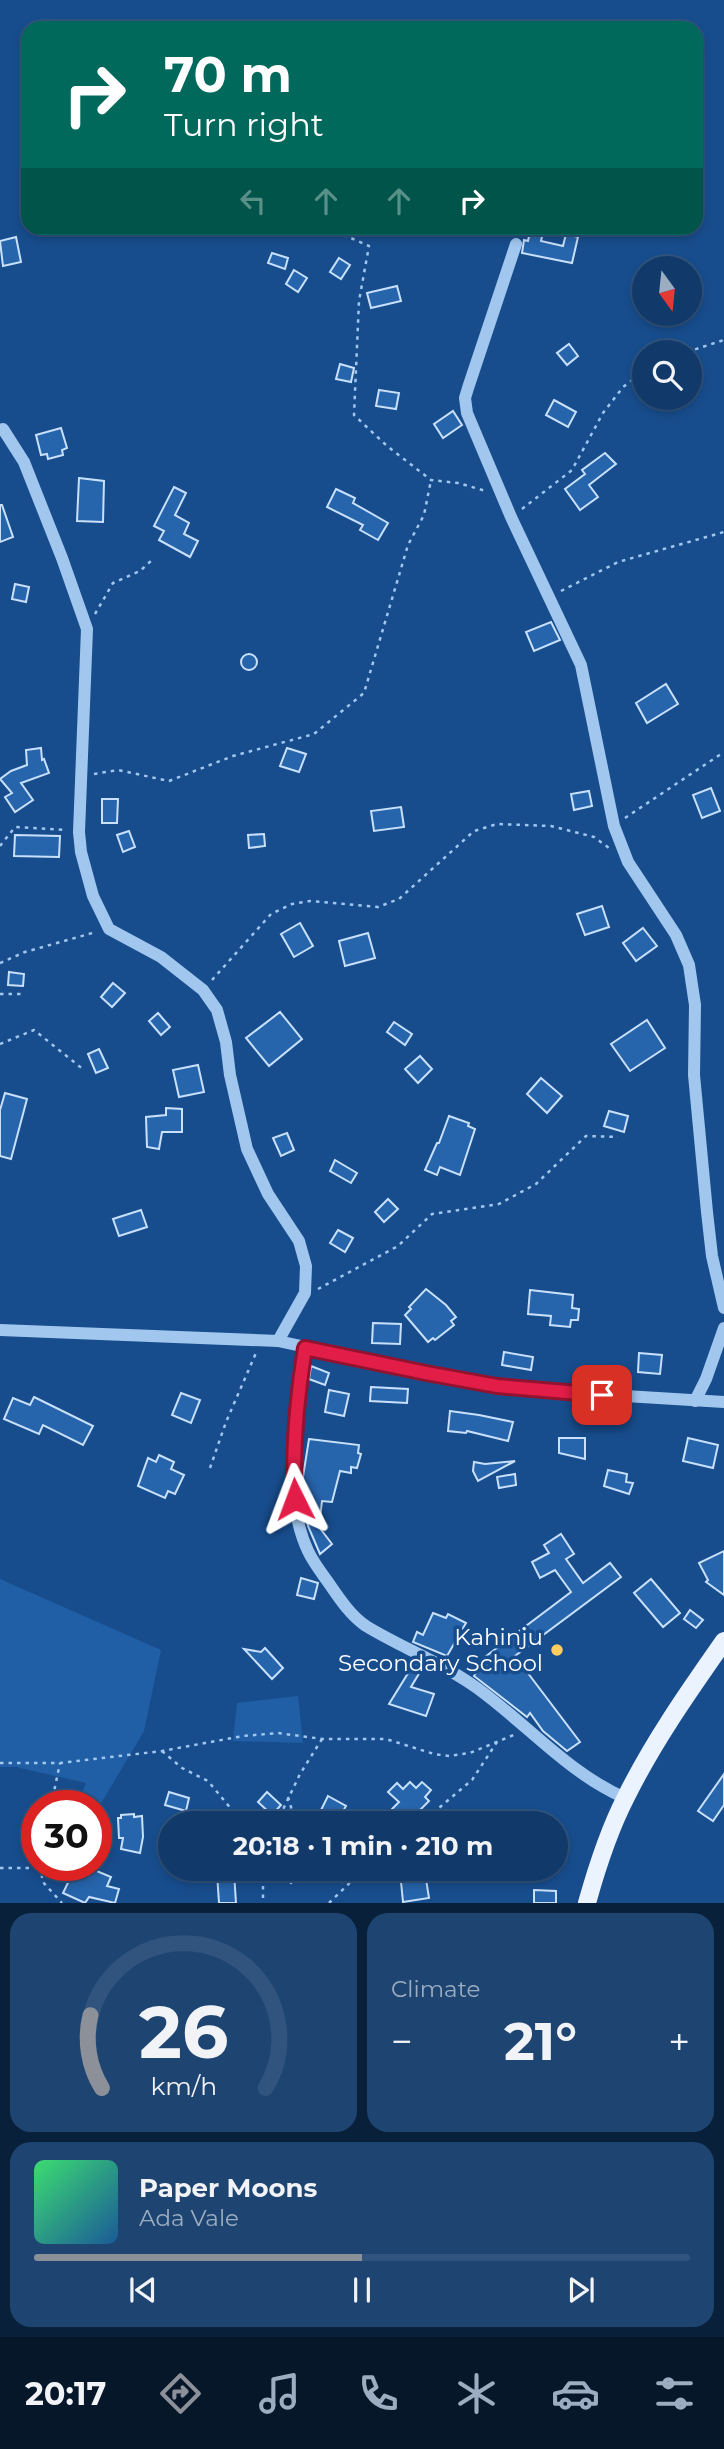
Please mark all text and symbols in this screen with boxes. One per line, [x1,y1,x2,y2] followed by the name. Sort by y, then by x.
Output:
[164,45,292,104] text: 70 m
[49,49,140,140] icon: right
[164,105,324,144] text: Turn right
[234,182,272,220] icon: left
[307,182,345,220] icon: ahead
[380,182,418,220] icon: ahead
[453,182,491,220] icon: right
[632,256,702,326] north arrow
[632,256,702,410] map controls
[632,340,702,410] button: search
[572,1365,632,1425] pin
[583,1376,621,1414] icon: arrive
[258,1462,332,1536] position arrow
[338,1623,543,1677] place label: Kahinju Secondary School
[549,1642,565,1658] marker: Kahinju Secondary School
[21,1790,112,1881] speed limit sign: 30
[233,1830,493,1862] text: 20:18 · 1 min · 210 m
[391,1975,480,2003] text: Climate
[139,1989,228,2077] text: 26
[504,2010,577,2073] text: 21°
[391,2018,413,2065] text: −
[668,2018,690,2065] text: +
[150,2071,217,2101] text: km/h
[139,2172,317,2204] text: Paper Moons
[139,2204,239,2232] text: Ada Vale
[124,2271,162,2309] icon: previous
[343,2271,381,2309] icon: pause
[562,2271,600,2309] icon: next
[156,2369,205,2418] icon: directions
[255,2369,304,2418] icon: music
[354,2369,403,2418] icon: phone
[452,2369,501,2418] icon: climate
[551,2369,600,2418] icon: car
[650,2369,699,2418] icon: filters
[25,2374,106,2413] text: 20:17

